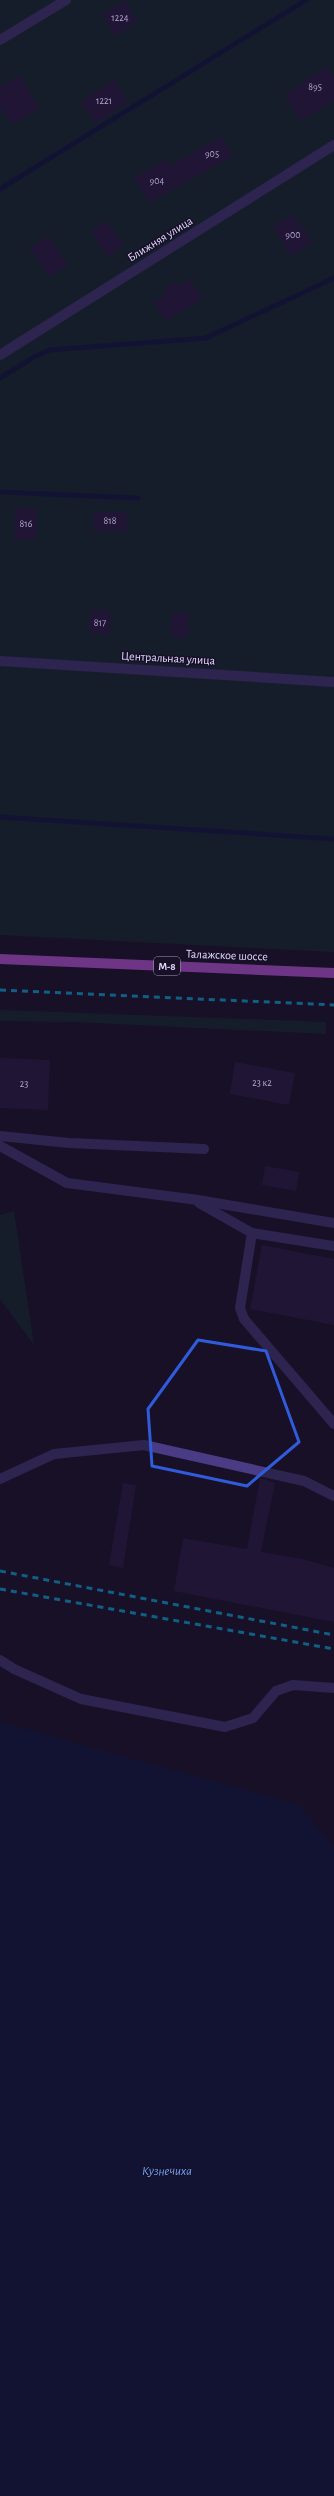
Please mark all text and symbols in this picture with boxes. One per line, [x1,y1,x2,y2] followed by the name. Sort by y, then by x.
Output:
[111,13,129,23] house number: 1224
[308,82,322,92] house number: 895
[96,96,112,106] house number: 1221
[205,149,219,159] house number: 905
[150,176,165,186] house number: 904
[125,214,196,265] street label: Ближняя улица
[285,230,301,240] house number: 900
[104,516,117,526] house number: 818
[20,519,33,529] house number: 816
[94,618,106,628] house number: 817
[120,650,216,667] street label: Центральная улица
[186,948,268,962] street label: Талажское шоссе
[154,957,180,975] road number: М-8
[252,1078,272,1088] house number: 23 к2
[20,1079,28,1089] house number: 23
[142,2165,192,2178] water label: Кузнечиха

